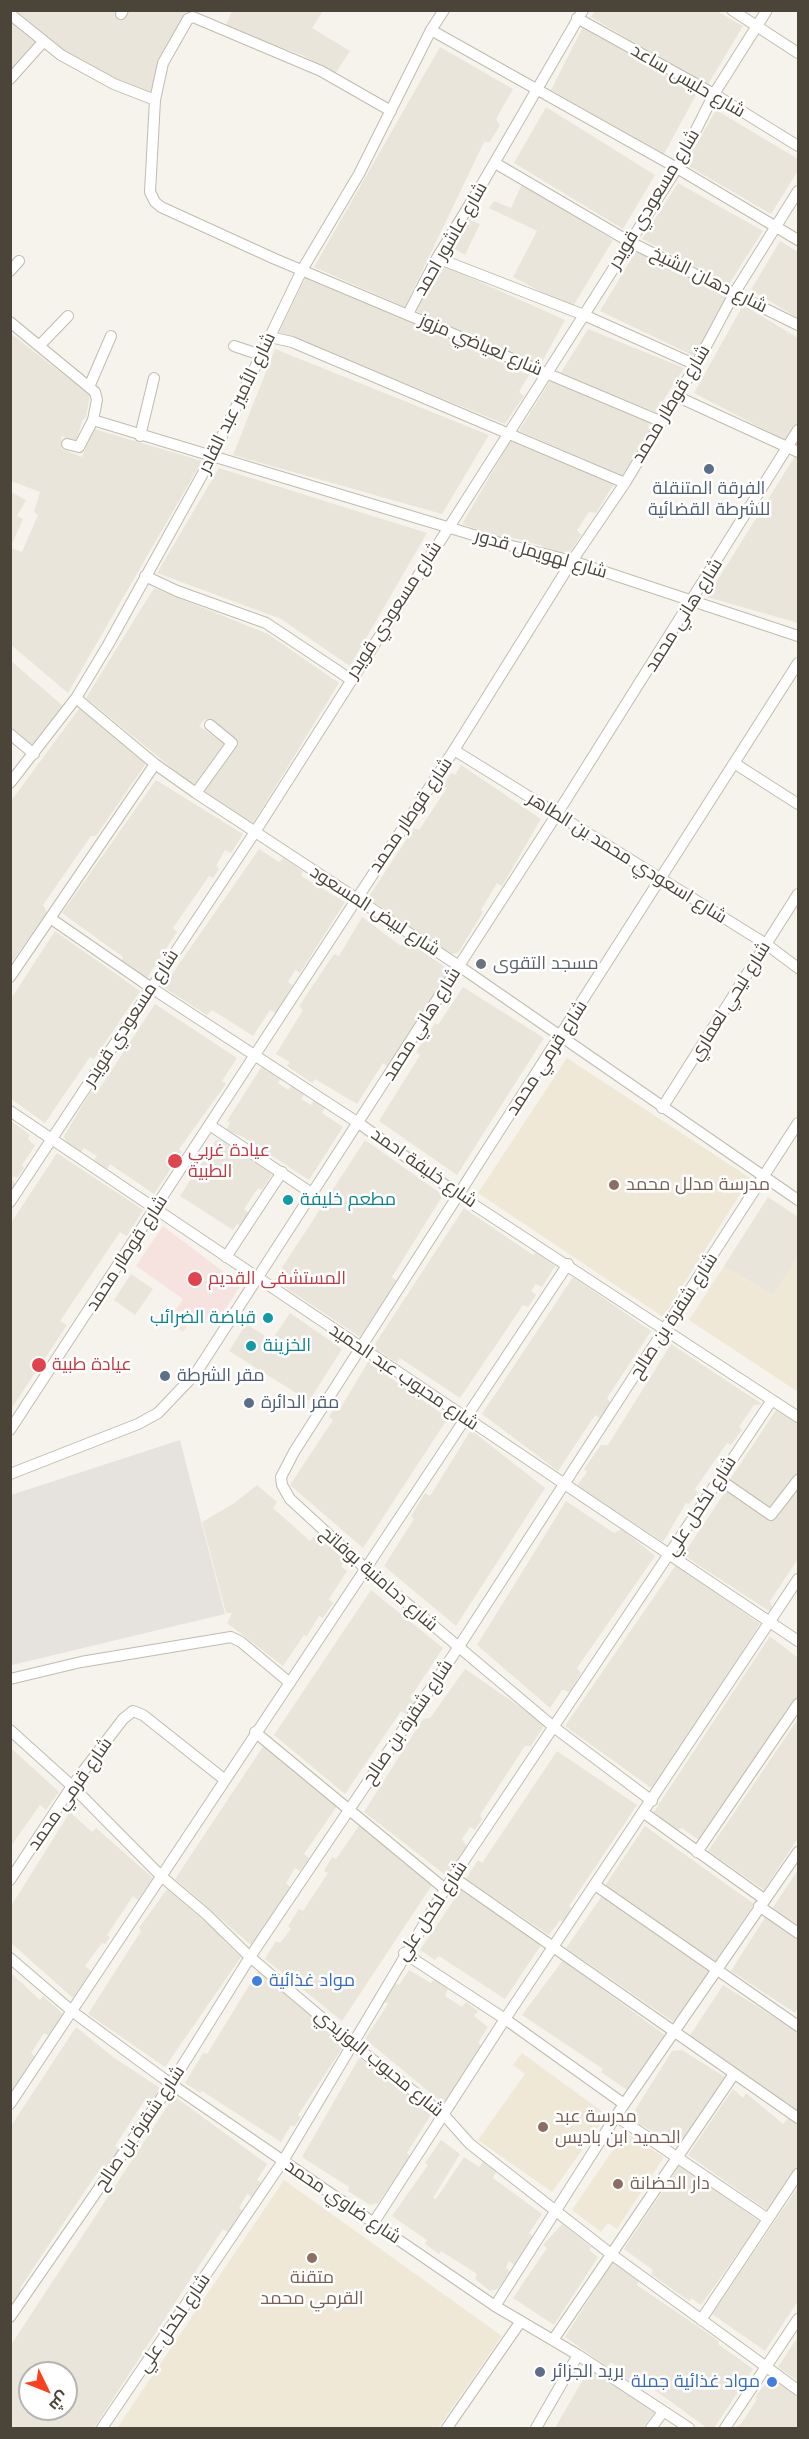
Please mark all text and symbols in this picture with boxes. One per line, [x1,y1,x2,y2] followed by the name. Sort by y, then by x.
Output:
[627,40,749,122] street label: شارع حليس ساعد
[604,125,704,273] street label: شارع مسعودي قويدر
[410,178,492,300] street label: شارع عاشور احمد
[647,242,771,318] street label: شارع دهان الشيخ
[416,309,546,381] street label: شارع لعياضي مزوز
[194,329,280,477] street label: شارع الأمير عبد القادر
[627,341,715,467] street label: شارع قوطار محمد
[702,462,716,476] marker: الفرقة المتنقلة للشرطة القضائية
[648,478,770,520] place label: الفرقة المتنقلة للشرطة القضائية
[472,525,610,583] street label: شارع لهويمل قدور
[342,537,446,683] street label: شارع مسعودي قويدر
[641,554,727,676] street label: شارع هاني محمد
[365,754,457,876] street label: شارع قوطار محمد
[523,788,731,928] street label: شارع اسعودي محمد بن الطاهر
[306,861,444,961] street label: شارع لبيض المسعود
[685,937,775,1065] street label: شارع ليحي لعماري
[79,945,183,1091] street label: شارع مسعودي قويدر
[493,953,599,975] place label: مسجد التقوى
[474,957,488,971] marker: مسجد التقوى
[379,963,465,1085] street label: شارع هاني محمد
[502,996,592,1120] street label: شارع قرمي محمد
[367,1124,481,1212] street label: شارع خليفة احمد
[188,1140,270,1182] place label: عيادة غربي الطبية
[166,1152,184,1170] marker: عيادة غربي الطبية
[626,1174,770,1196] place label: مدرسة مدلل محمد
[607,1178,621,1192] marker: مدرسة مدلل محمد
[300,1189,396,1211] place label: مطعم خليفة
[82,1191,172,1315] street label: شارع قوطار محمد
[281,1193,295,1207] marker: مطعم خليفة
[625,1249,723,1383] street label: شارع شقرة بن صالح
[208,1268,346,1290] place label: المستشفى القديم
[186,1270,204,1288] marker: المستشفى القديم
[150,1307,256,1329] place label: قباضة الضرائب
[261,1311,275,1325] marker: قباضة الضرائب
[325,1319,483,1435] street label: شارع محبوب عبد الحميد
[263,1335,311,1357] place label: الخزينة
[244,1339,258,1353] marker: الخزينة
[52,1354,132,1376] place label: عيادة طبية
[30,1356,48,1374] marker: عيادة طبية
[177,1365,265,1387] place label: مقر الشرطة
[158,1369,172,1383] marker: مقر الشرطة
[261,1392,339,1414] place label: مقر الدائرة
[242,1396,256,1410] marker: مقر الدائرة
[661,1452,741,1560] street label: شارع لكحل علي
[316,1522,442,1636] street label: شارع دحامنية بوفاتح
[358,1656,458,1788] street label: شارع شقرة بن صالح
[23,1733,117,1855] street label: شارع قرمي محمد
[392,1857,472,1965] street label: شارع لكحل علي
[269,1970,355,1992] place label: مواد غذائية
[250,1974,264,1988] marker: مواد غذائية
[310,2004,448,2122] street label: شارع محبوب البوزيدي
[90,2062,190,2194] street label: شارع شقرة بن صالح
[555,2106,681,2148] place label: مدرسة عبد الحميد ابن باديس
[536,2120,550,2134] marker: مدرسة عبد الحميد ابن باديس
[281,2155,405,2249] street label: شارع ضاوي محمد
[630,2173,710,2195] place label: دار الحضانة
[611,2177,625,2191] marker: دار الحضانة
[305,2251,319,2265] marker: متقنة القرمي محمد
[260,2267,364,2310] place label: متقنة القرمي محمد
[133,2269,215,2377] street label: شارع لكحل علي
[18,2361,78,2421] north arrow
[552,2361,624,2383] place label: بريد الجزائر
[533,2365,547,2379] marker: بريد الجزائر
[631,2371,760,2393] place label: مواد غذائية جملة
[765,2375,779,2389] marker: مواد غذائية جملة
[45,2388,74,2416] text: ش

